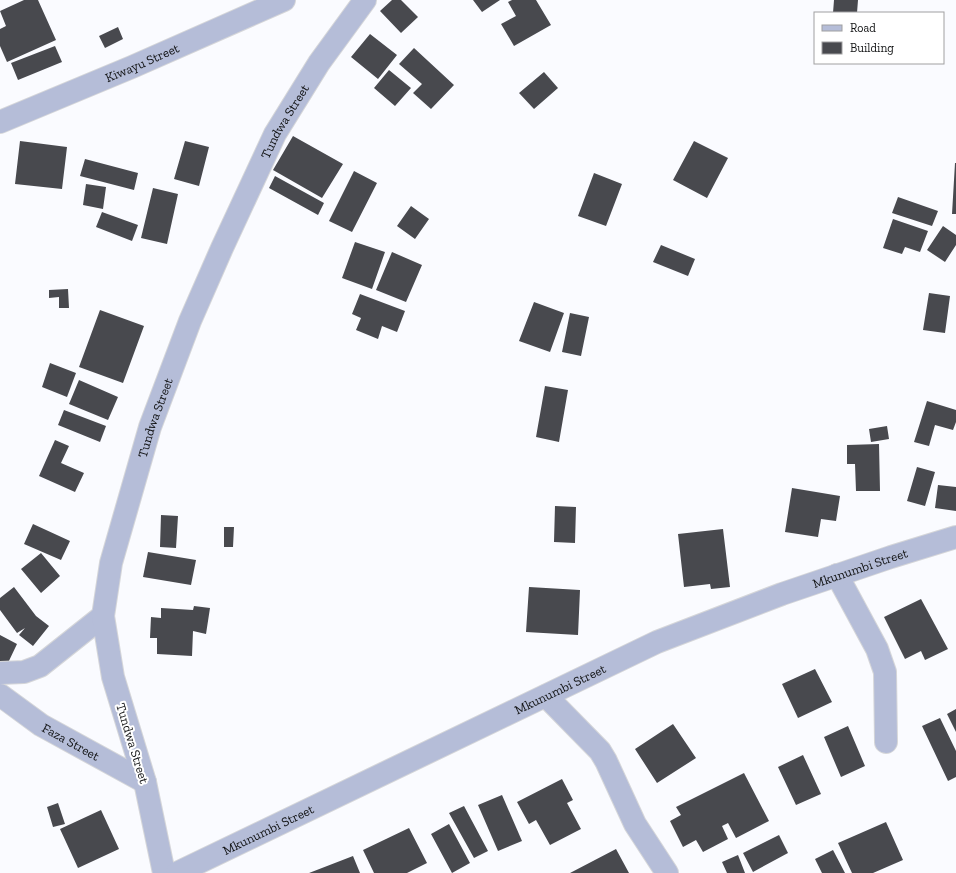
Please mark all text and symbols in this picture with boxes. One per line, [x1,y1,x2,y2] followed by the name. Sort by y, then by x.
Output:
[814,12,944,64] legend
[850,21,876,35] text: Road
[103,40,182,85] street label: Kiwayu Street
[850,41,894,55] text: Building
[258,81,312,161] street label: Tundwa Street
[135,376,176,459] street label: Tundwa Street
[811,545,910,591] street label: Mkunumbi Street
[512,661,608,717] street label: Mkunumbi Street
[113,701,152,785] street label: Tundwa Street
[40,720,102,764] street label: Faza Street
[220,801,316,858] street label: Mkunumbi Street

